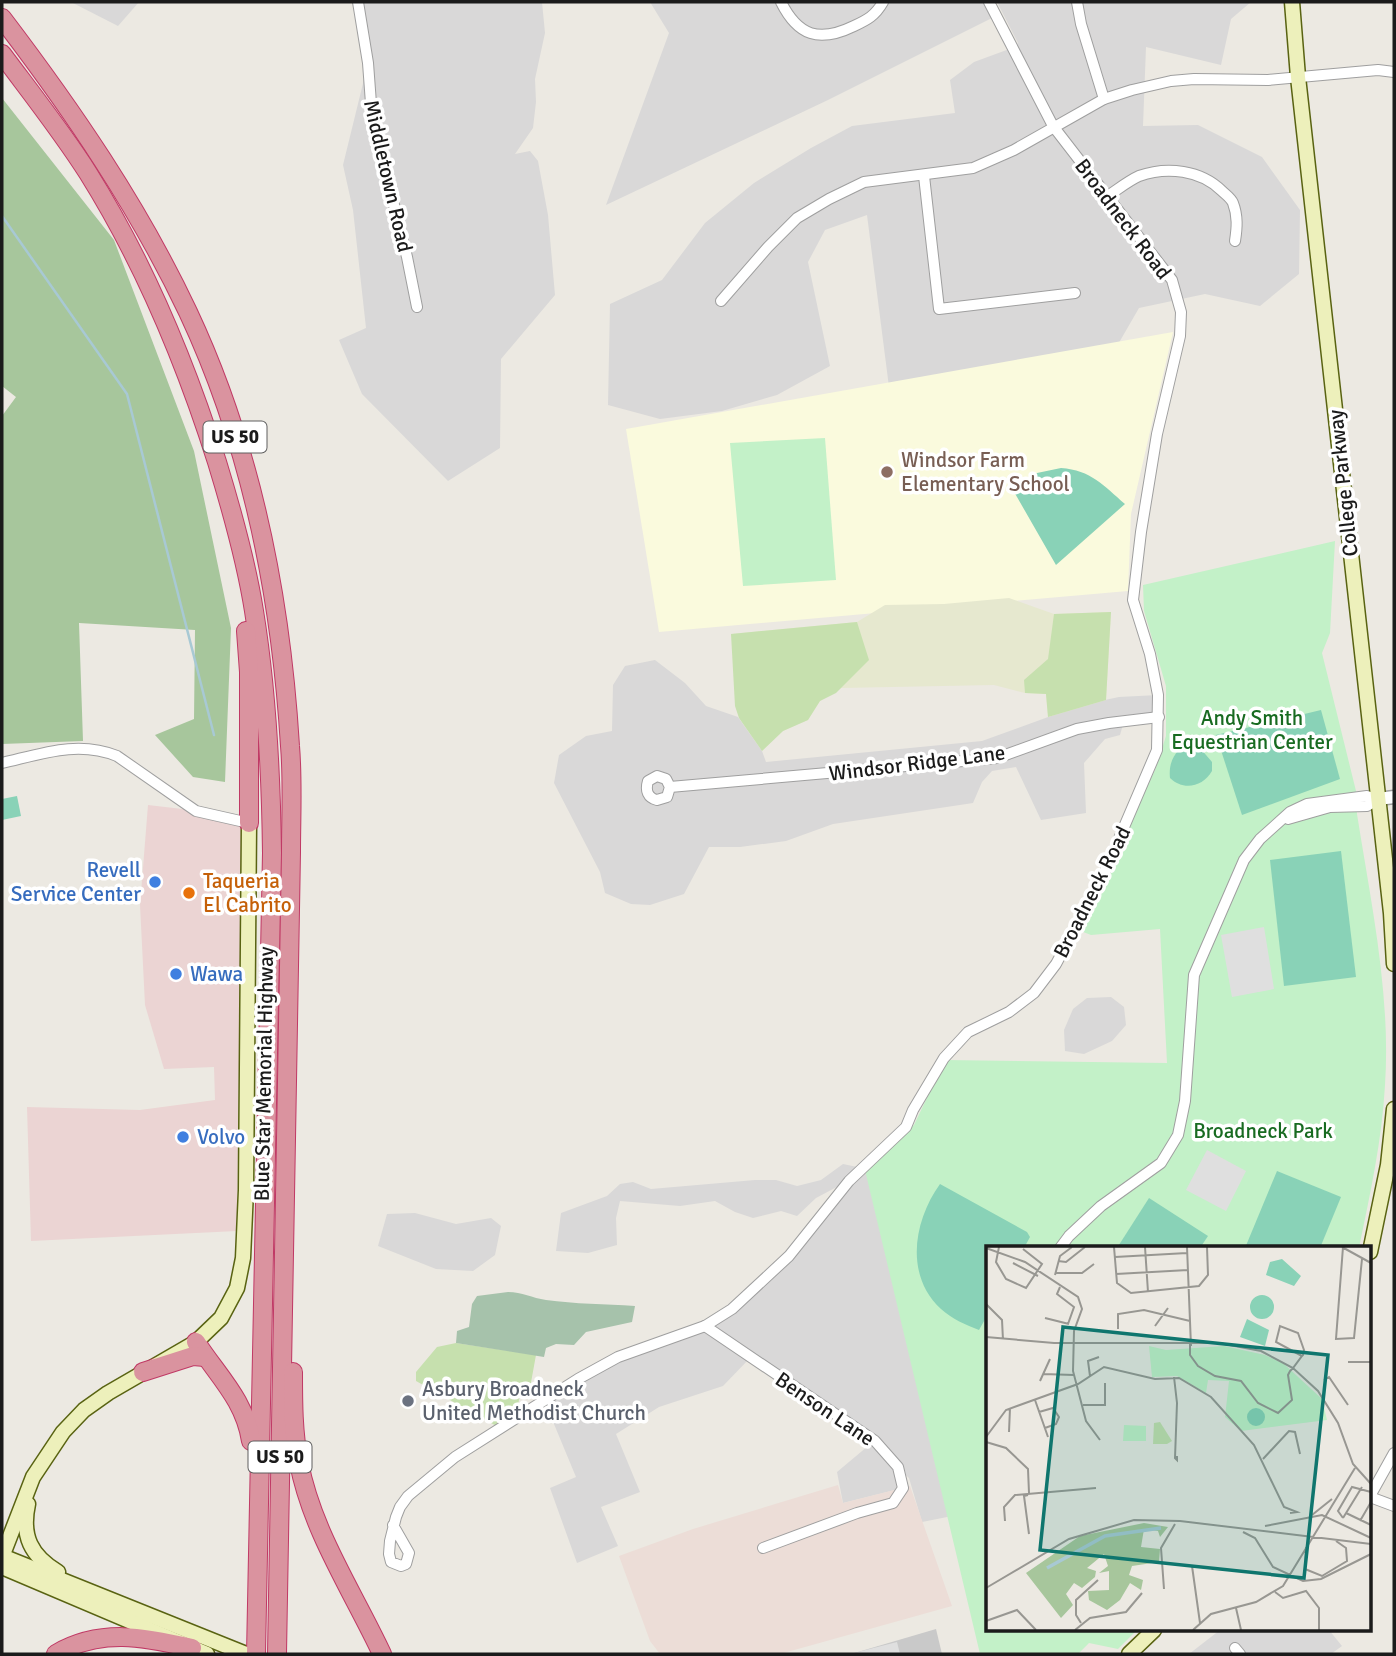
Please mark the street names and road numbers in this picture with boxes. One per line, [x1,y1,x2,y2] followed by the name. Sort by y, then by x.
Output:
[358,97,418,255] street label: Middletown Road
[1069,154,1177,284] street label: Broadneck Road
[1322,408,1364,558] street label: College Parkway
[204,422,266,452] road number: US 50
[827,739,1007,787] street label: Windsor Ridge Lane
[1048,822,1136,962] street label: Broadneck Road
[249,946,279,1202] street label: Blue Star Memorial Highway
[770,1366,880,1452] street label: Benson Lane
[248,1442,312,1472] road number: US 50

